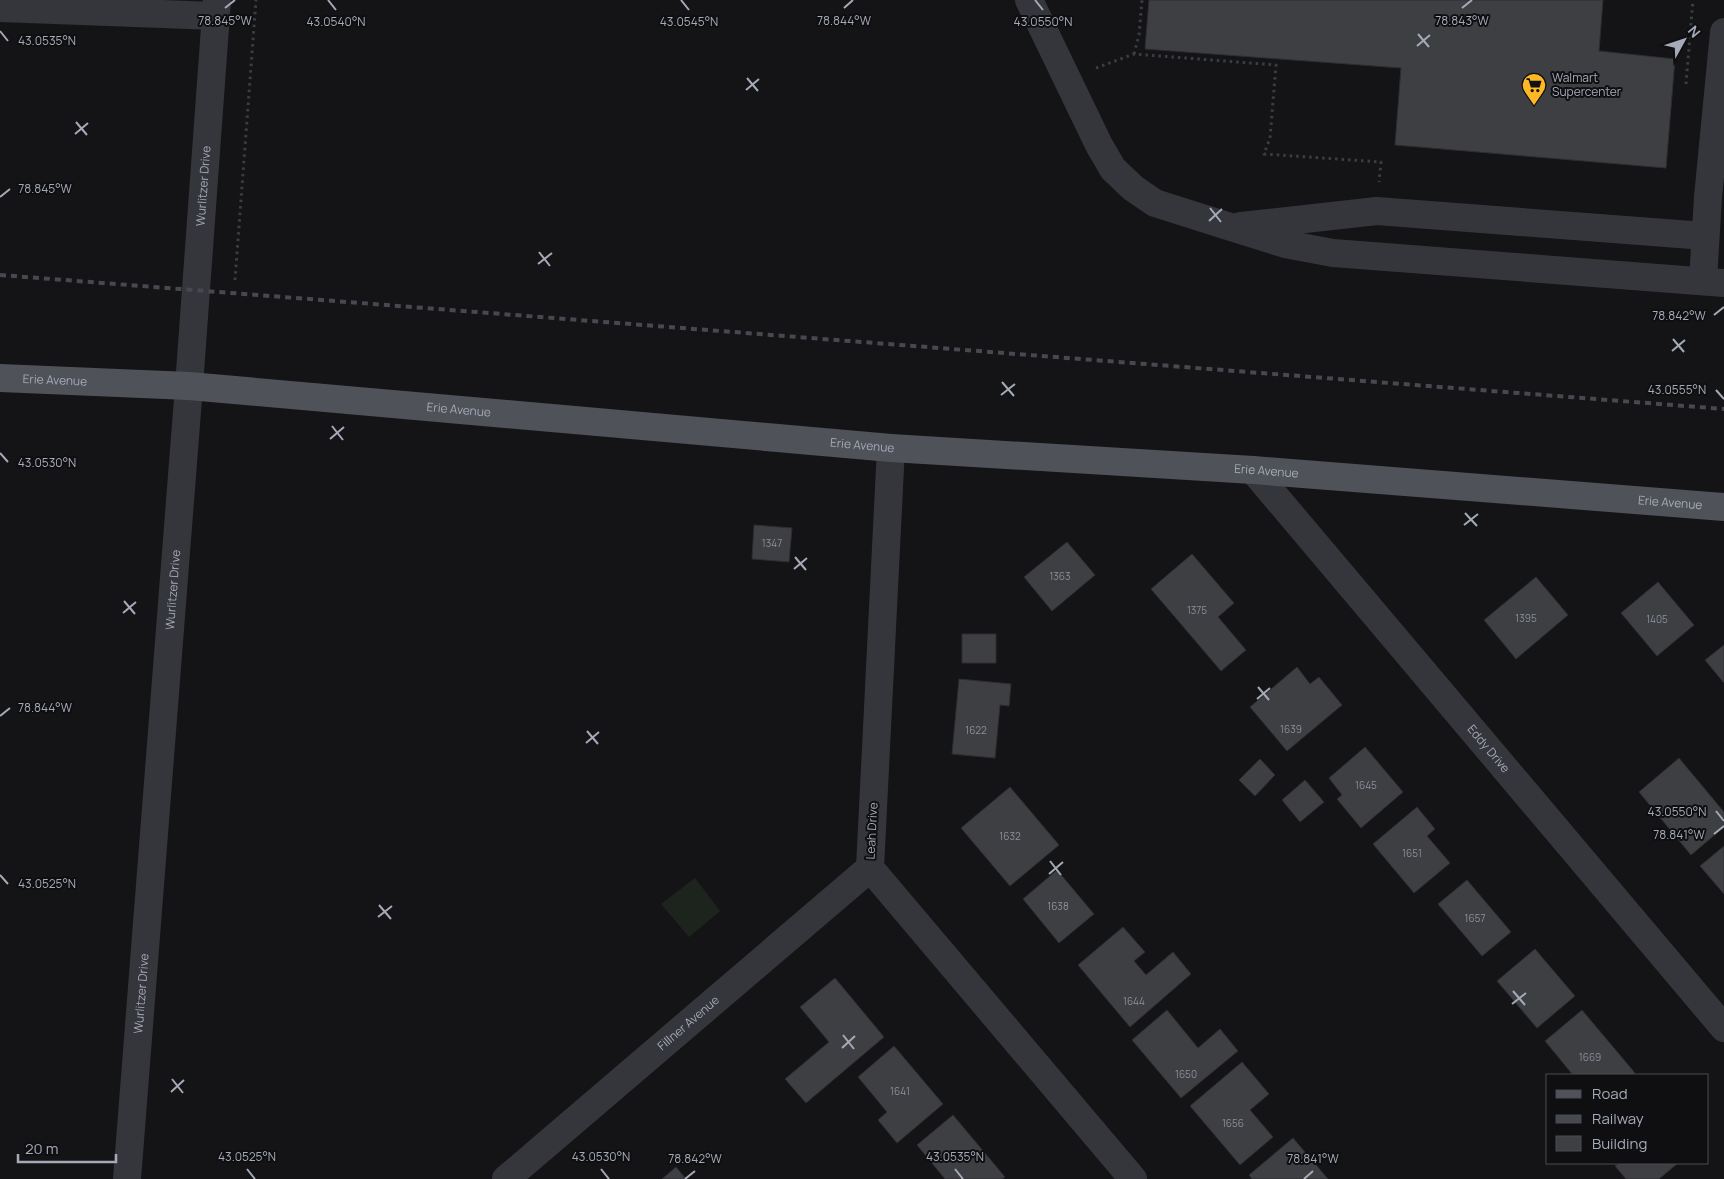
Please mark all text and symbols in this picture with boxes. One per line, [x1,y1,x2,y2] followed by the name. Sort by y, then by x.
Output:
[198,12,253,29] text: 78.845°W
[817,12,872,29] text: 78.844°W
[1435,12,1489,29] text: 78.843°W
[306,13,366,30] text: 43.0540°N
[660,13,718,30] text: 43.0545°N
[1014,13,1072,30] text: 43.0550°N
[1659,15,1709,65] north arrow
[1684,21,1705,41] text: N
[18,32,76,49] text: 43.0535°N
[1552,69,1622,100] place label: Walmart Supercenter
[1521,72,1547,106] supermarket icon: Walmart Supercenter
[192,145,214,227] street label: Wurlitzer Drive
[18,180,73,197] text: 78.845°W
[1652,307,1707,324] text: 78.842°W
[22,370,88,390] street label: Erie Avenue
[1648,381,1706,398] text: 43.0555°N
[426,398,492,421] street label: Erie Avenue
[829,434,895,456] street label: Erie Avenue
[18,454,76,471] text: 43.0530°N
[1234,460,1299,482] street label: Erie Avenue
[1637,491,1703,513] street label: Erie Avenue
[762,536,782,550] house number: 1347
[161,549,184,631] street label: Wurlitzer Drive
[1049,569,1071,583] house number: 1363
[1187,603,1207,617] house number: 1375
[1515,611,1537,625] house number: 1395
[1646,612,1668,626] house number: 1405
[18,699,73,716] text: 78.844°W
[1464,721,1514,776] street label: Eddy Drive
[1280,722,1302,736] house number: 1639
[965,723,987,737] house number: 1622
[1355,778,1377,792] house number: 1645
[862,802,881,860] street label: Leah Drive
[1648,803,1706,820] text: 43.0550°N
[1653,826,1705,843] text: 78.841°W
[999,829,1021,843] house number: 1632
[1402,846,1422,860] house number: 1651
[18,875,76,892] text: 43.0525°N
[1047,899,1069,913] house number: 1638
[1465,911,1485,925] house number: 1657
[129,953,153,1034] street label: Wurlitzer Drive
[654,991,723,1054] street label: Fillner Avenue
[1123,994,1145,1008] house number: 1644
[1579,1050,1601,1064] house number: 1669
[1175,1067,1197,1081] house number: 1650
[1546,1074,1709,1164] legend
[1592,1083,1628,1104] text: Road
[890,1084,910,1098] house number: 1641
[1592,1108,1644,1129] text: Railway
[1222,1116,1244,1130] house number: 1656
[18,1132,115,1164] scale bar
[1592,1133,1647,1154] text: Building
[25,1138,58,1159] text: 20 m
[218,1148,276,1165] text: 43.0525°N
[572,1148,630,1165] text: 43.0530°N
[926,1148,984,1165] text: 43.0535°N
[668,1150,723,1167] text: 78.842°W
[1287,1150,1339,1167] text: 78.841°W

